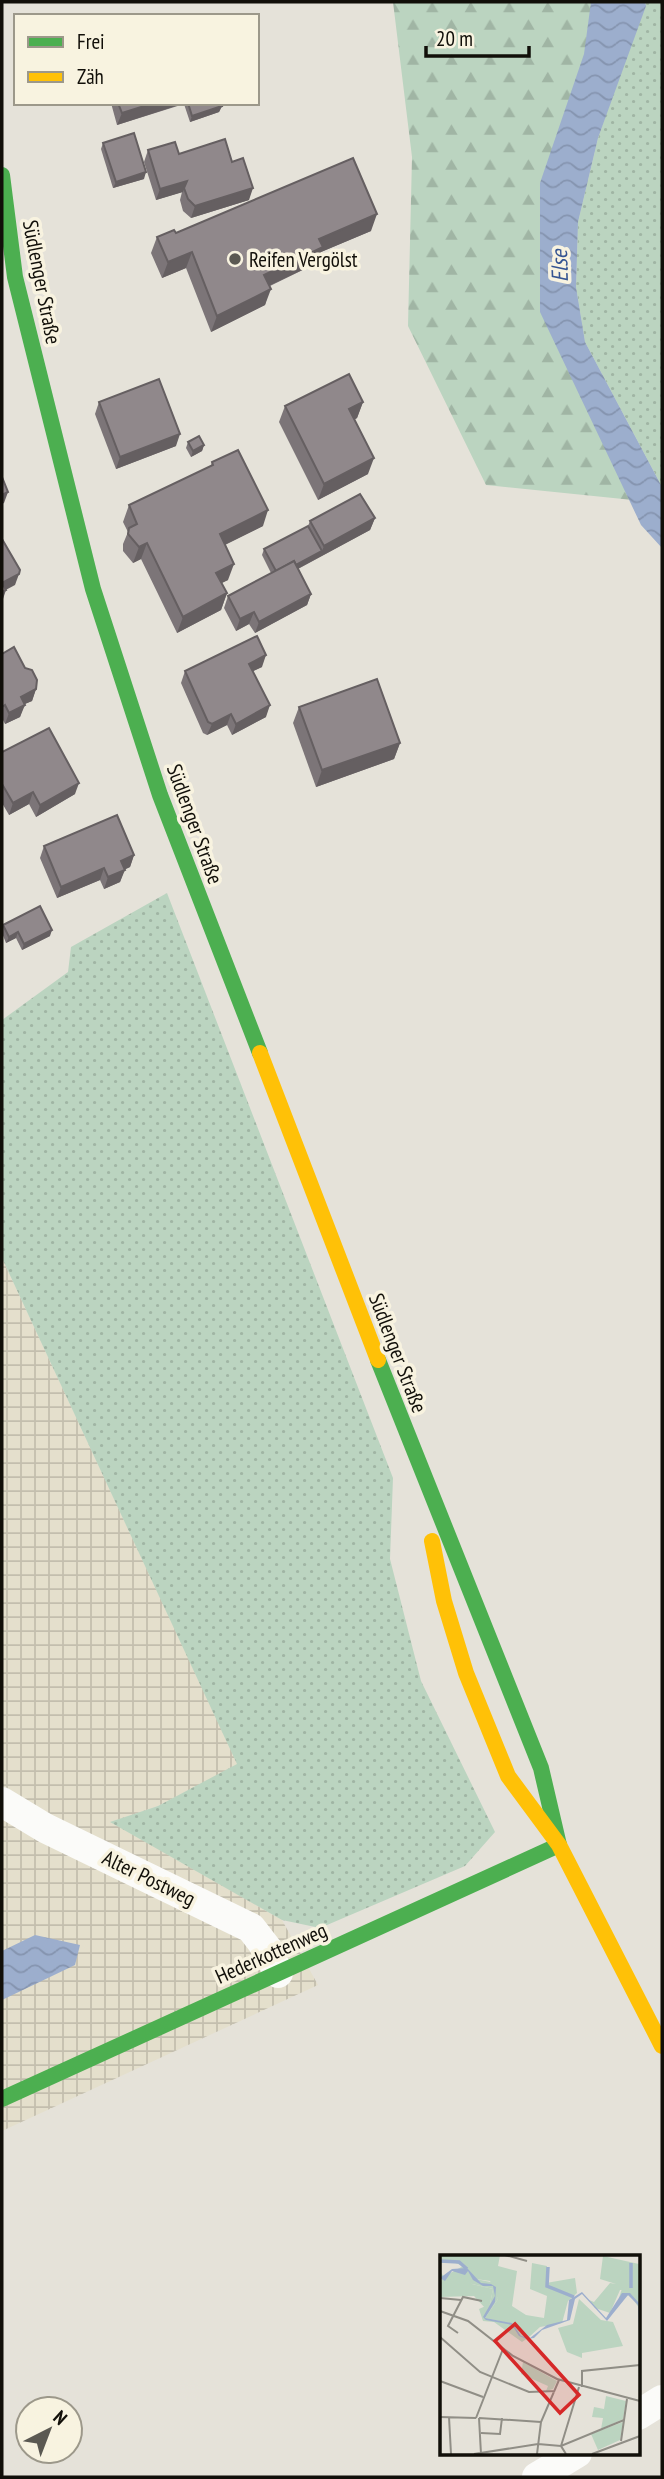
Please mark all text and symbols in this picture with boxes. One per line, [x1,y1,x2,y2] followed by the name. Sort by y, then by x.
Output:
[14,14,259,105] legend
[426,14,529,58] scale bar
[436,25,473,52] text: 20 m
[77,28,105,55] text: Frei
[77,63,104,90] text: Zäh
[17,218,67,346] street label: Südlenger Straße
[249,246,358,273] place label: Reifen Vergölst
[544,248,574,283] water label: Else
[227,251,243,267] marker: Reifen Vergölst
[161,760,229,888] street label: Südlenger Straße
[363,1289,433,1417] street label: Südlenger Straße
[98,1844,200,1912] street label: Alter Postweg
[211,1916,331,1990] street label: Hederkottenweg
[440,2255,640,2454] inset map
[14,2395,84,2465] north arrow
[49,2405,72,2430] text: N

